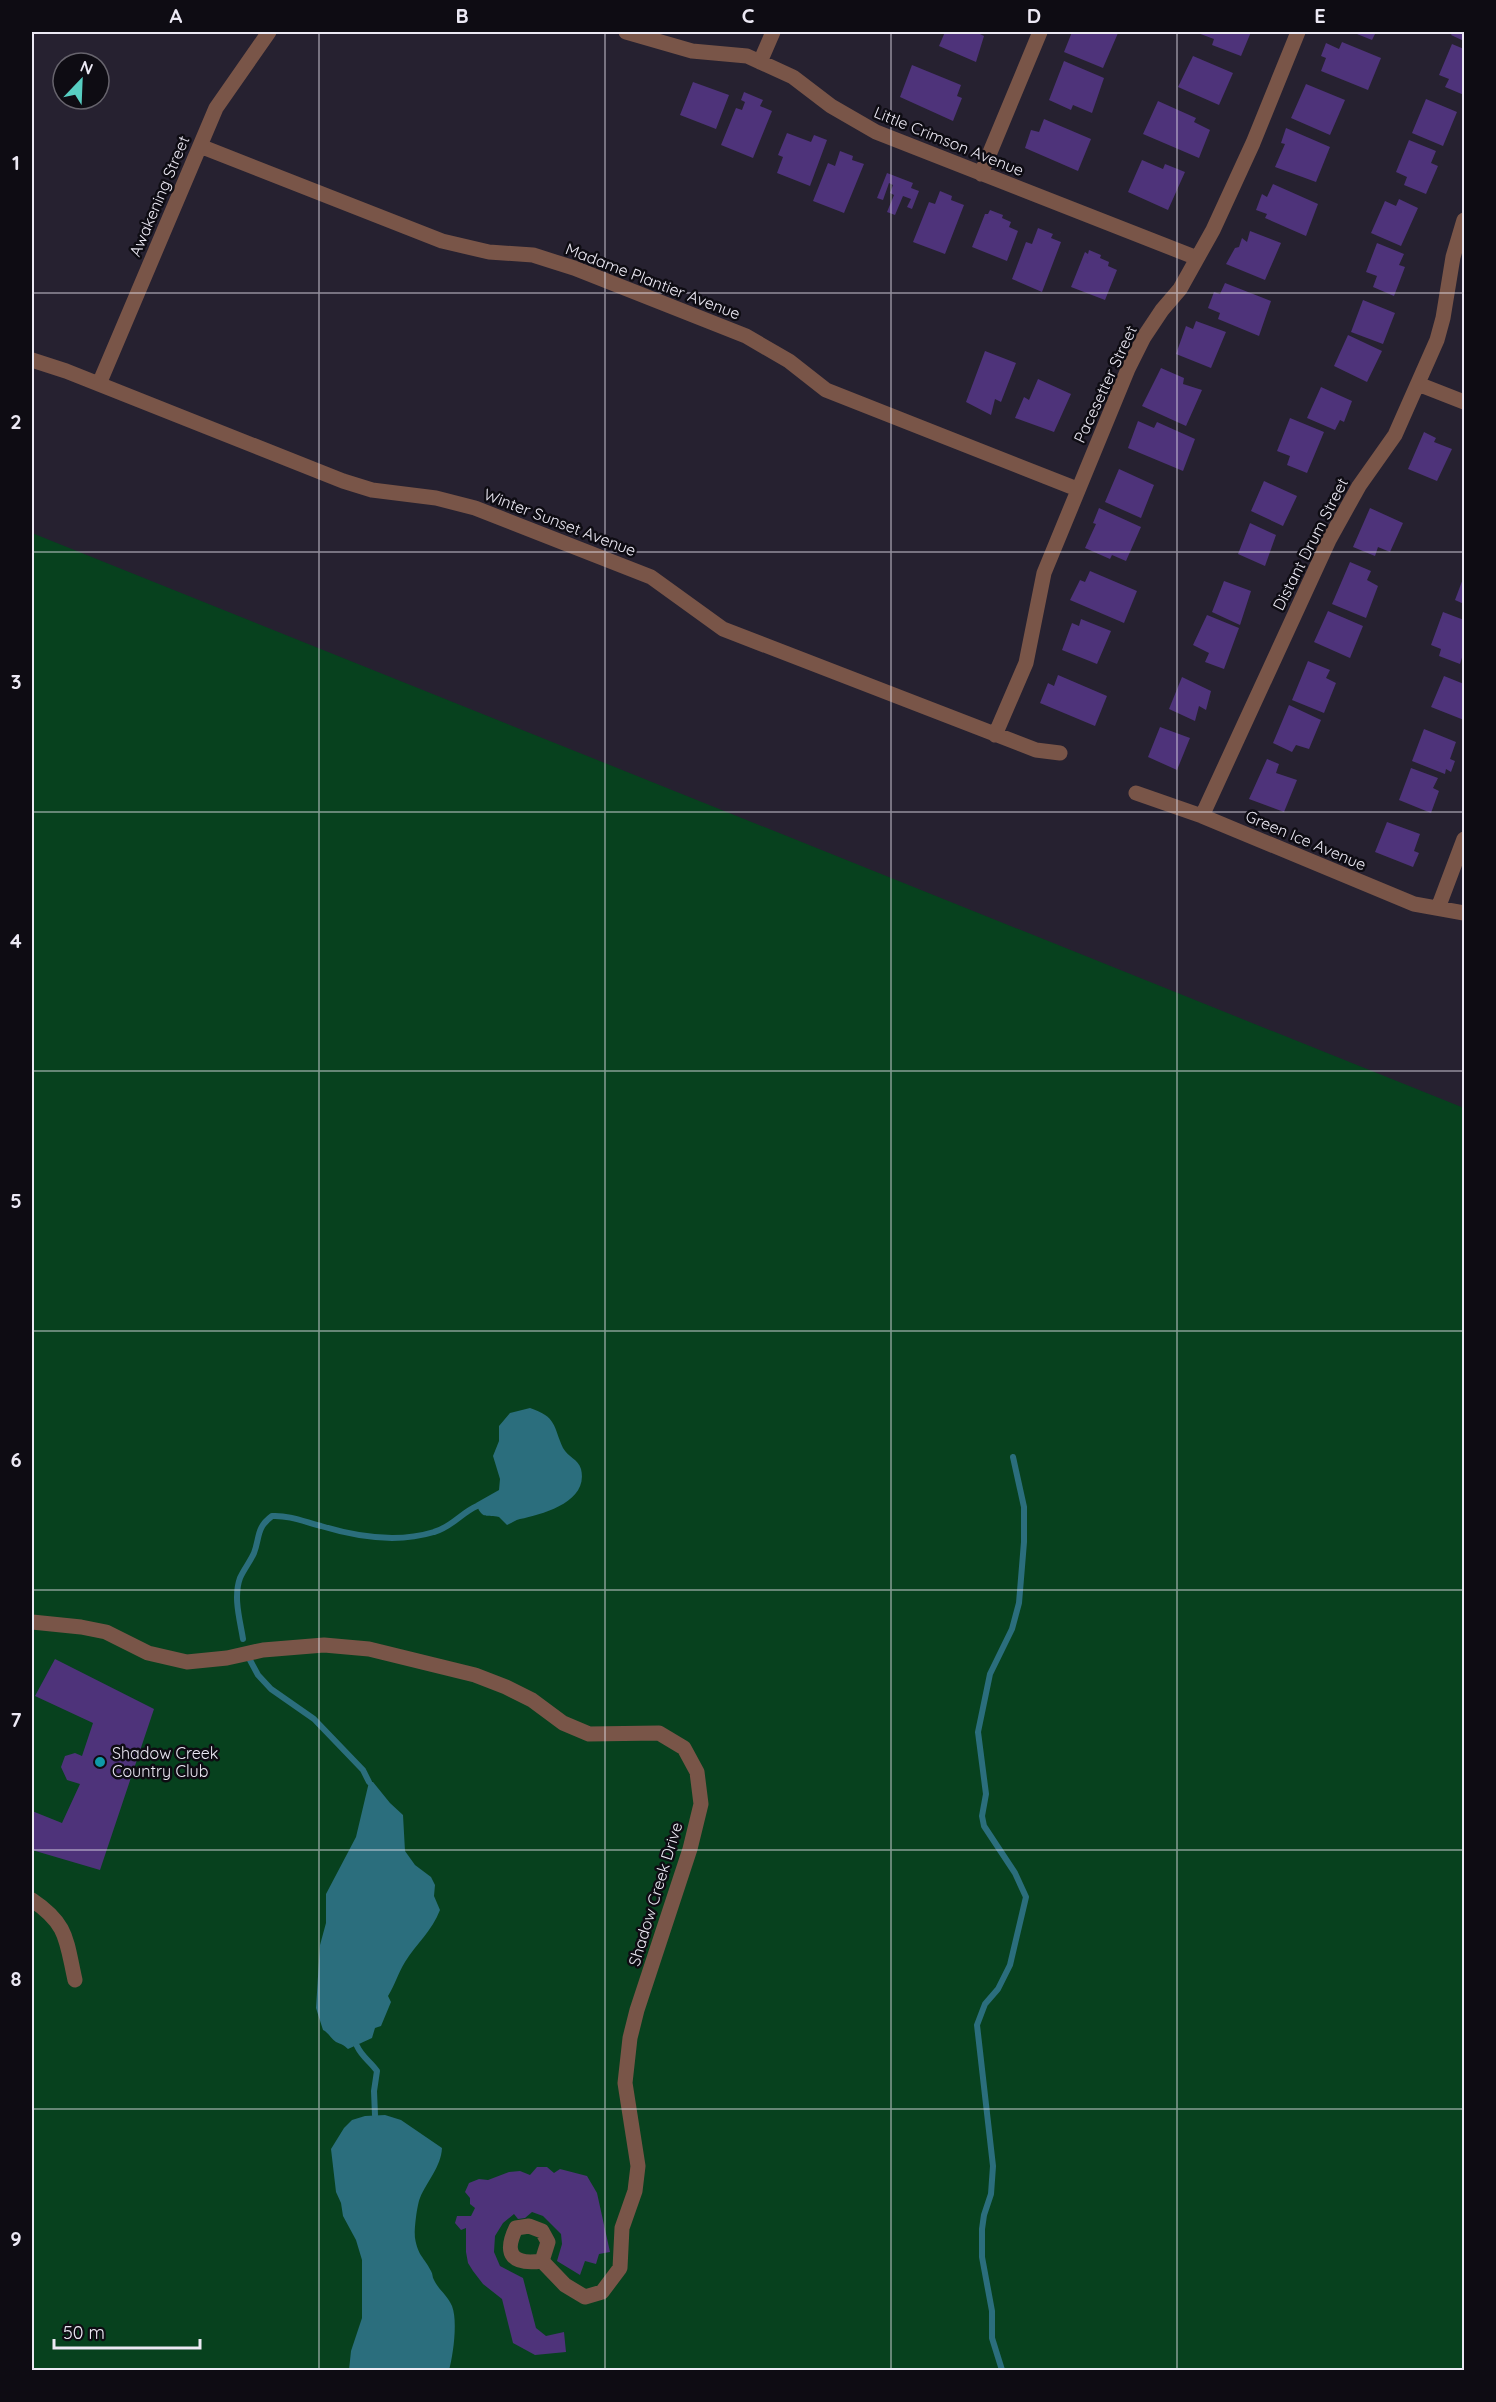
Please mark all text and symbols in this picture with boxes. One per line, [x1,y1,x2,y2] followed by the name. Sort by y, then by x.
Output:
[170,3,183,28] text: A
[455,3,469,28] text: B
[742,3,755,28] text: C
[1027,3,1041,28] text: D
[1314,3,1326,28] text: E
[51,51,111,111] north arrow
[78,56,96,79] text: N
[871,102,1027,180] street label: Little Crimson Avenue
[125,133,193,259] street label: Awakening Street
[12,150,20,175] text: 1
[563,238,743,324] street label: Madame Plantier Avenue
[1069,322,1141,446] street label: Pacesetter Street
[10,409,22,434] text: 2
[1268,474,1352,614] street label: Distant Drum Street
[481,484,639,560] street label: Winter Sunset Avenue
[11,669,21,694] text: 3
[1243,806,1369,874] street label: Green Ice Avenue
[10,928,22,953] text: 4
[10,1188,22,1213] text: 5
[10,1447,22,1472] text: 6
[11,1707,22,1732] text: 7
[112,1743,218,1781] place label: Shadow Creek Country Club
[93,1755,107,1769] marker: Shadow Creek Country Club
[624,1820,686,1968] street label: Shadow Creek Drive
[11,1966,22,1991] text: 8
[10,2226,22,2251] text: 9
[54,2312,200,2350] scale bar
[63,2321,105,2344] text: 50 m

